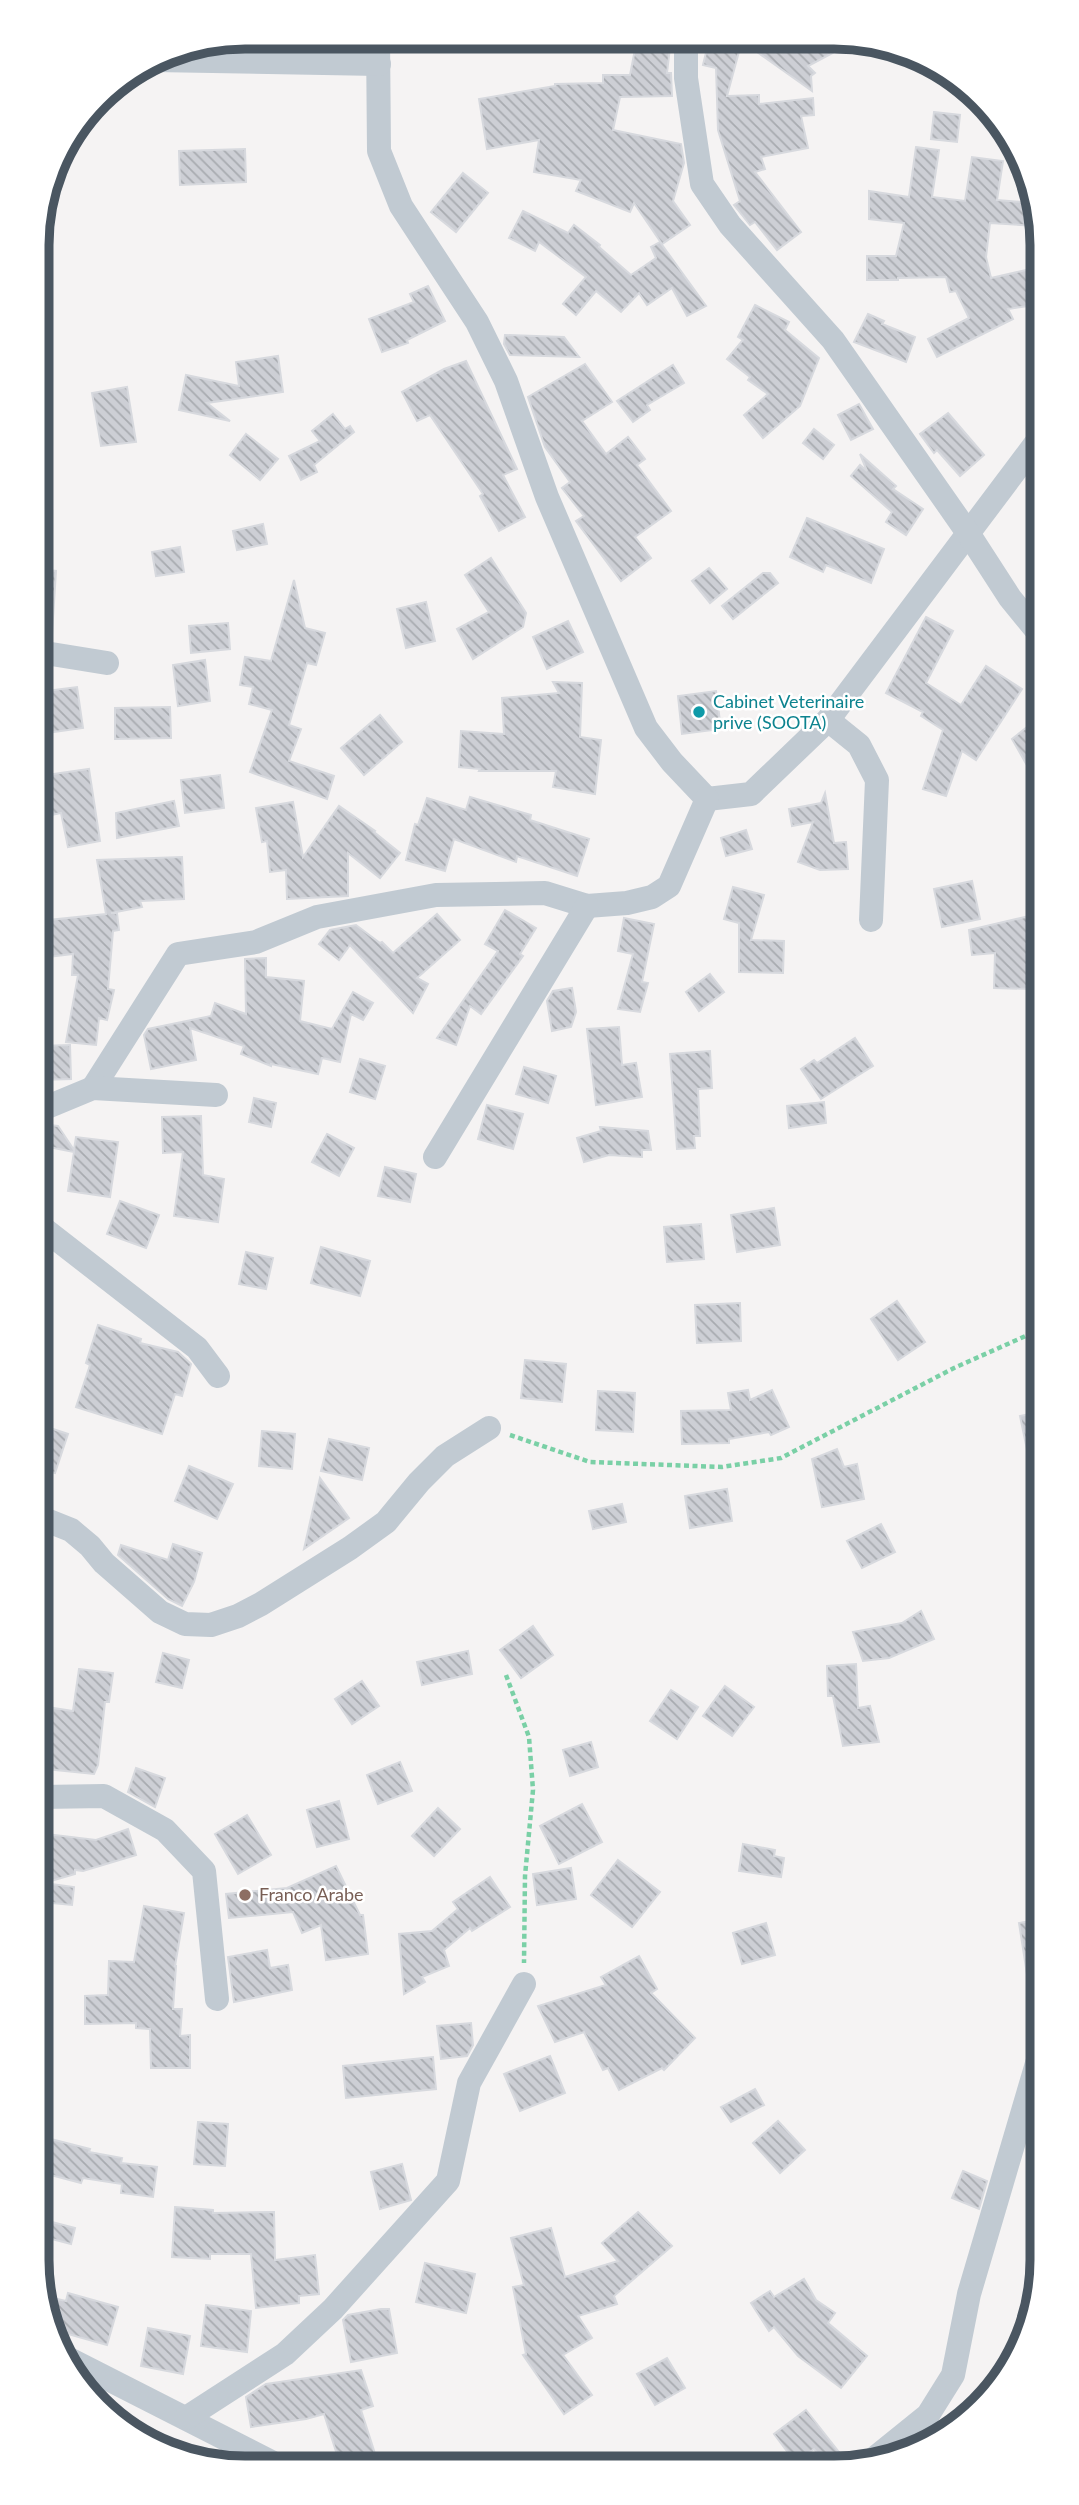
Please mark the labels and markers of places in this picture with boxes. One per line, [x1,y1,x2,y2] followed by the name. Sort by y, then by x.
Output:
[713,690,864,733] place label: Cabinet Veterinaire prive (SOOTA)
[691,704,707,720] marker: Cabinet Veterinaire prive (SOOTA)
[259,1883,364,1905] place label: Franco Arabe
[237,1887,253,1903] marker: Franco Arabe

